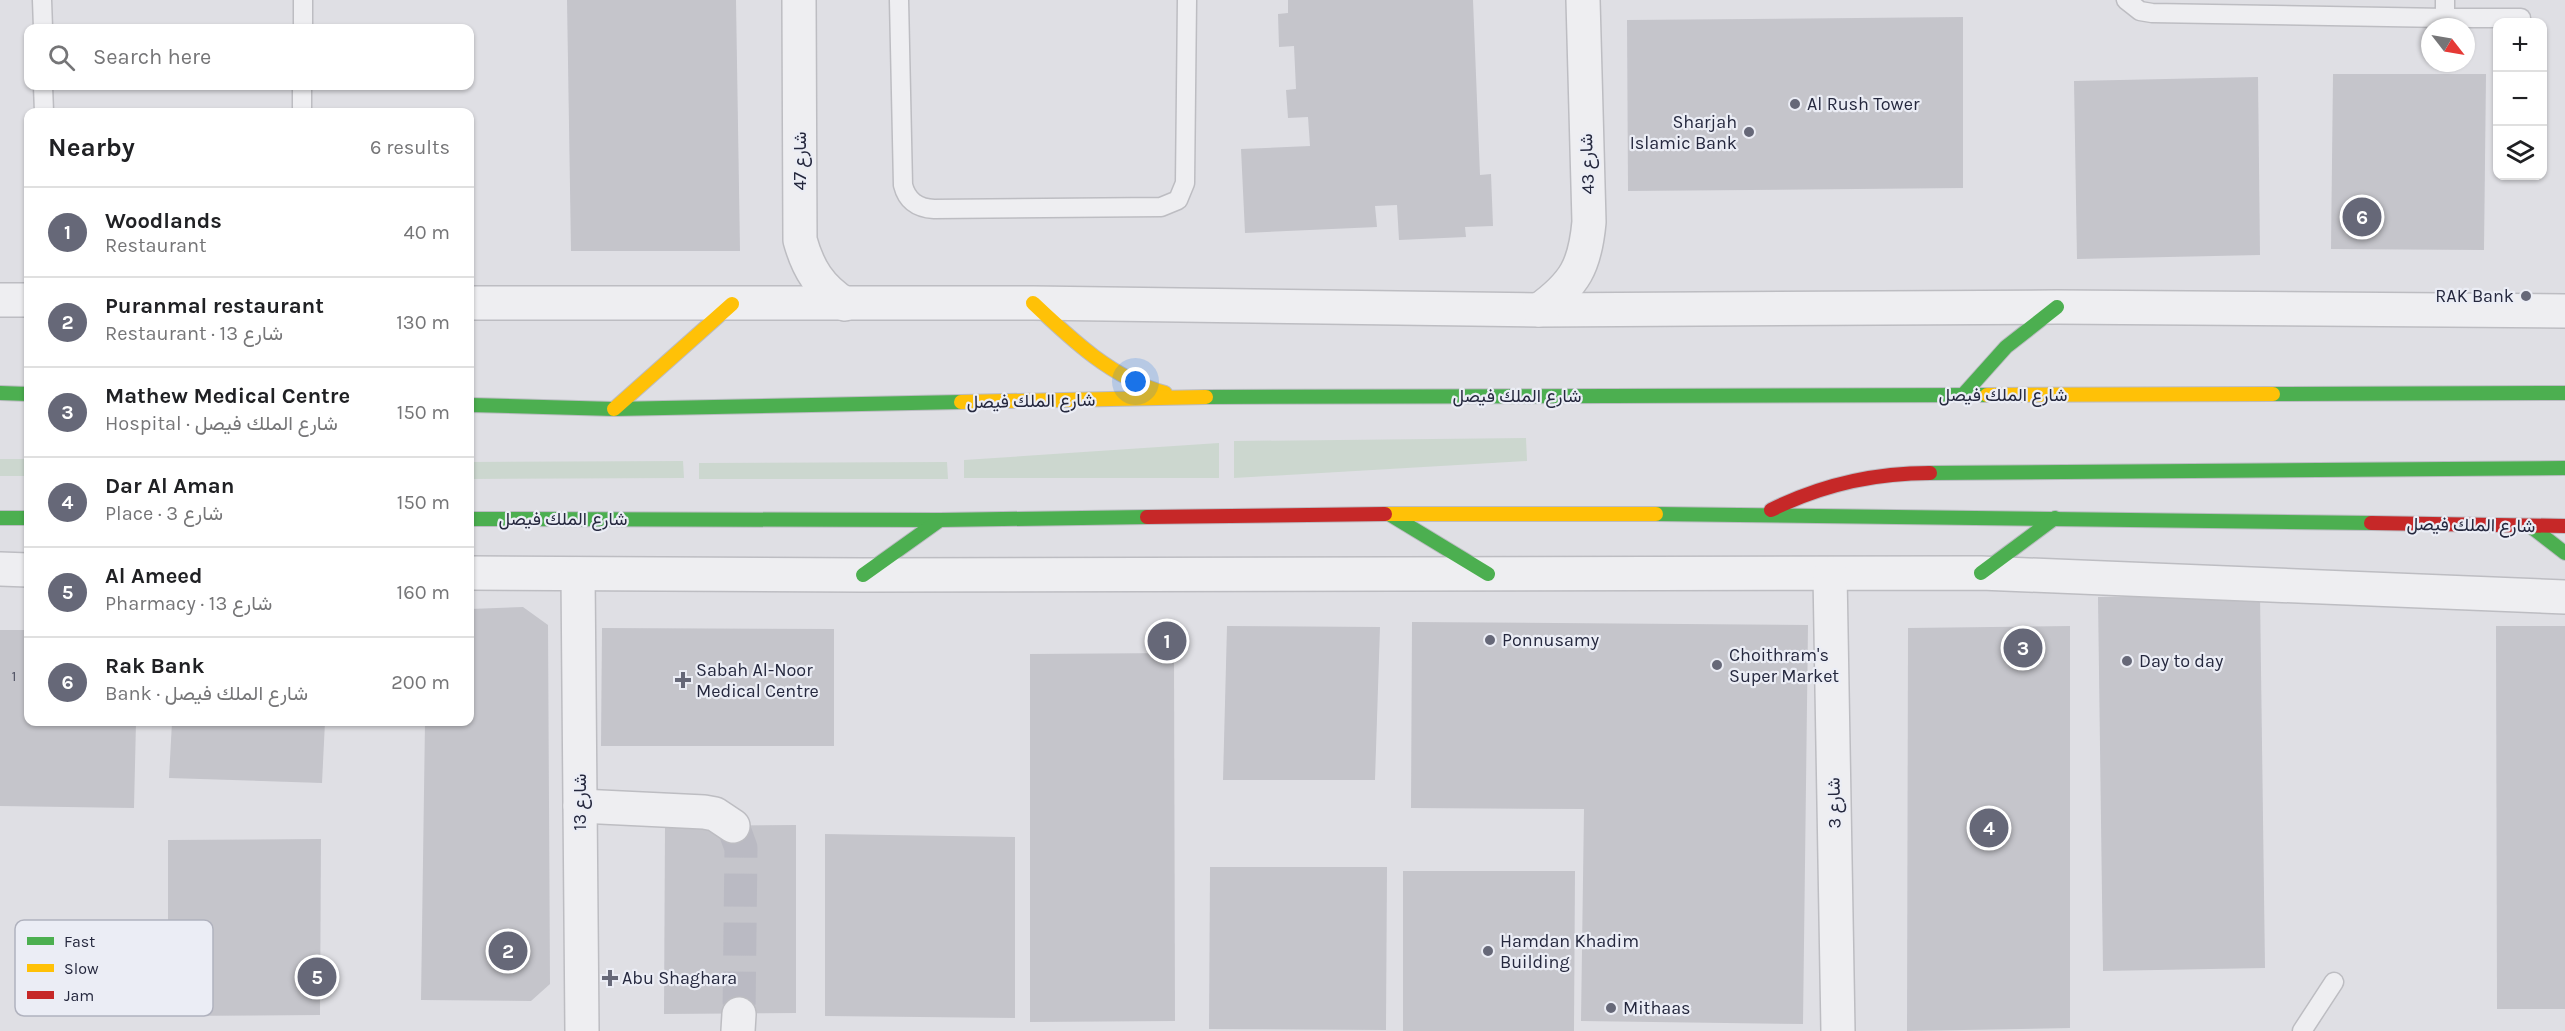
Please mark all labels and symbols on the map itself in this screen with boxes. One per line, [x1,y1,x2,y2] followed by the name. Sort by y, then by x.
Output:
[2421,18,2475,72] north arrow
[1807,93,1920,115] place label: Al Rush Tower
[1788,97,1802,111] marker: Al Rush Tower
[1630,111,1737,154] place label: Sharjah Islamic Bank
[1742,125,1756,139] marker: Sharjah Islamic Bank
[789,132,812,191] street label: شارع 47
[1575,133,1600,195] street label: شارع 43
[2342,194,2382,240] pin: 6
[2435,285,2514,307] place label: RAK Bank
[2519,289,2533,303] marker: RAK Bank
[1121,367,1150,396] your location
[1939,384,2067,407] street label: شارع الملك فيصل
[1453,385,1581,408] street label: شارع الملك فيصل
[966,389,1096,414] street label: شارع الملك فيصل
[499,508,627,531] street label: شارع الملك فيصل
[2406,513,2536,538] street label: شارع الملك فيصل
[1148,618,1186,664] pin: 1
[2004,626,2042,670] pin: 3
[1502,629,1600,651] place label: Ponnusamy
[1483,633,1497,647] marker: Ponnusamy
[1729,644,1839,687] place label: Choithram's Super Market
[2139,650,2224,672] place label: Day to day
[2120,654,2134,668] marker: Day to day
[1710,658,1724,672] marker: Choithram's Super Market
[696,659,819,702] place label: Sabah Al-Noor Medical Centre
[12,667,16,685] house number: 1
[674,671,692,689] marker: Sabah Al-Noor Medical Centre
[569,773,592,831] street label: شارع 13
[1823,777,1846,829] street label: شارع 3
[1970,806,2008,850] pin: 4
[15,920,213,1016] legend
[488,928,528,974] pin: 2
[1500,930,1639,973] place label: Hamdan Khadim Building
[64,932,95,951] text: Fast
[1481,944,1495,958] marker: Hamdan Khadim Building
[298,954,336,1000] pin: 5
[64,959,99,978] text: Slow
[622,967,737,989] place label: Abu Shaghara
[603,971,617,985] marker: Abu Shaghara
[64,986,94,1005] text: Jam
[1623,997,1691,1019] place label: Mithaas
[1604,1001,1618,1015] marker: Mithaas

